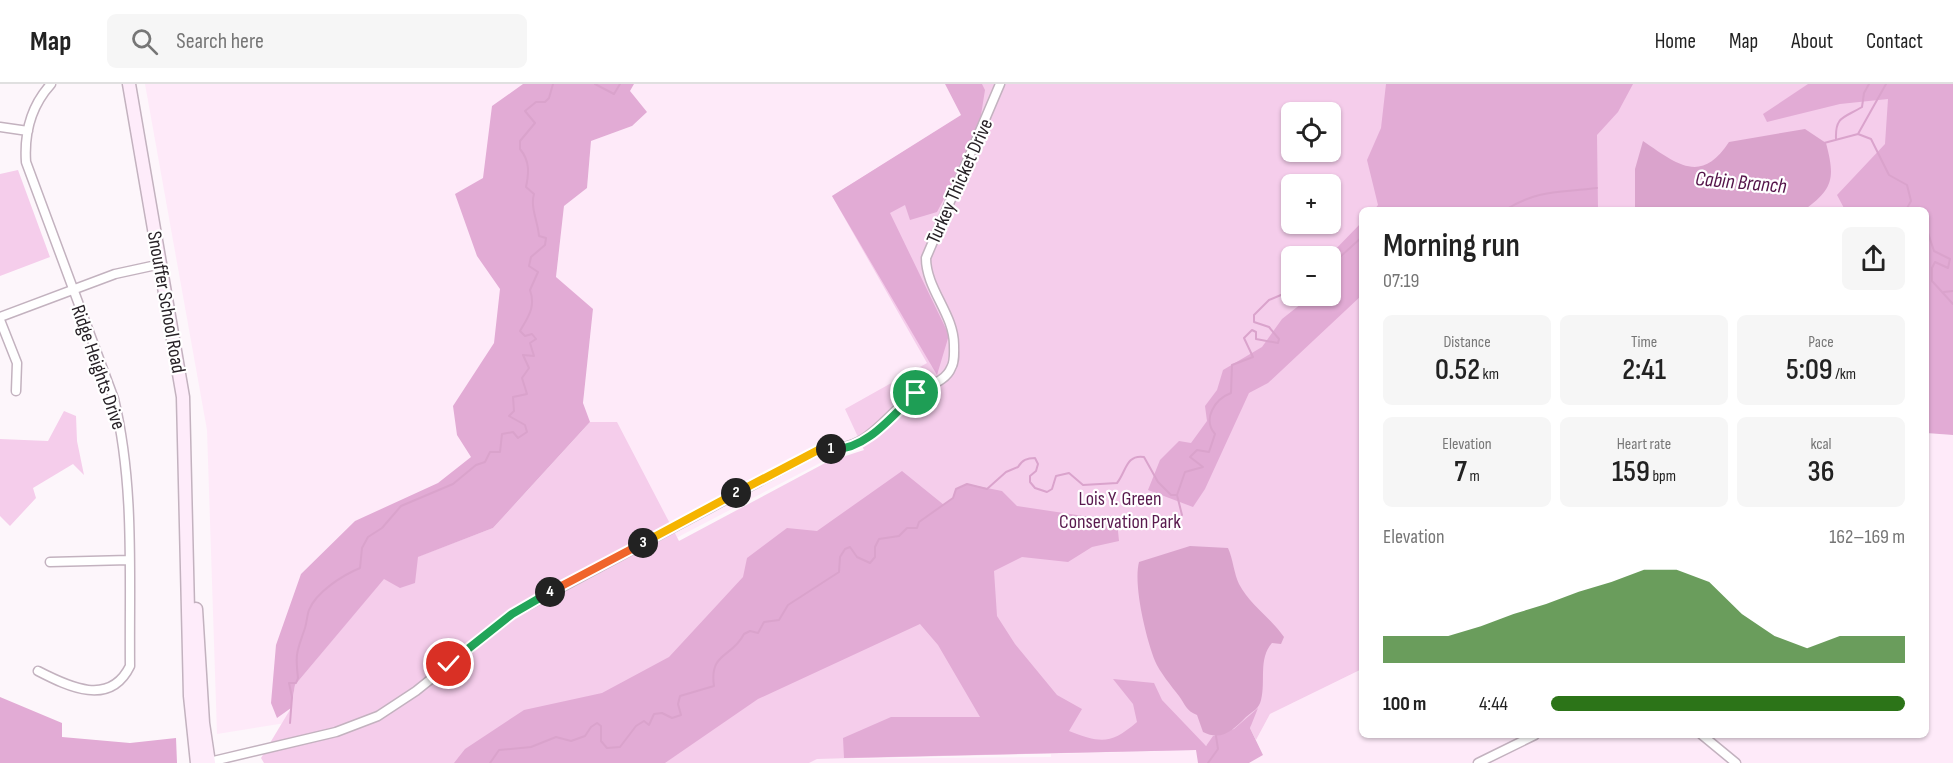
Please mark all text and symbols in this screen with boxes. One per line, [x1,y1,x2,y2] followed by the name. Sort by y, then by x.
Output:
[107,14,527,68] search box
[30,25,71,58] text: Map
[128,25,161,58] icon: search
[176,28,264,55] text: Search here
[1655,29,1696,54] text: Home
[1729,29,1758,54] text: Map
[1791,29,1833,54] text: About
[1866,29,1923,54] text: Contact
[1281,102,1341,306] map controls
[1281,102,1341,162] button: locate
[922,115,998,248] street label: Turkey Thicket Drive
[1694,166,1788,199] water label: Cabin Branch
[1281,174,1341,234] button: +
[1383,226,1520,266] text: Morning run
[1842,227,1905,290] button: share
[142,229,190,375] street label: Snouffer School Road
[1281,246,1341,306] button: −
[1383,269,1419,293] text: 07:19
[66,302,131,433] street label: Ridge Heights Drive
[1443,333,1491,352] text: Distance
[1631,333,1657,352] text: Time
[1808,333,1834,352] text: Pace
[1435,352,1480,388] text: 0.52
[1622,352,1666,388] text: 2:41
[1786,352,1833,388] text: 5:09
[1480,365,1499,384] text: km
[1833,365,1856,384] text: /km
[890,367,941,418] pin
[899,376,932,409] icon: arrive
[816,434,846,464] pin: 1
[1442,435,1492,454] text: Elevation
[1617,435,1671,454] text: Heart rate
[1810,435,1832,454] text: kcal
[828,439,834,458] text: 1
[1454,454,1467,490] text: 7
[1612,454,1650,490] text: 159
[1808,454,1834,490] text: 36
[1467,467,1480,486] text: m
[1650,467,1676,486] text: bpm
[721,478,751,508] pin: 2
[732,483,740,502] text: 2
[1059,487,1181,534] park label: Lois Y. Green Conservation Park
[1383,525,1445,549] text: Elevation
[1829,525,1905,549] text: 162–169 m
[628,528,658,558] pin: 3
[639,533,647,552] text: 3
[535,577,565,607] pin: 4
[546,582,554,601] text: 4
[423,638,474,689] pin
[432,647,465,680] icon: check
[1383,692,1426,716] text: 100 m
[1479,692,1508,716] text: 4:44

